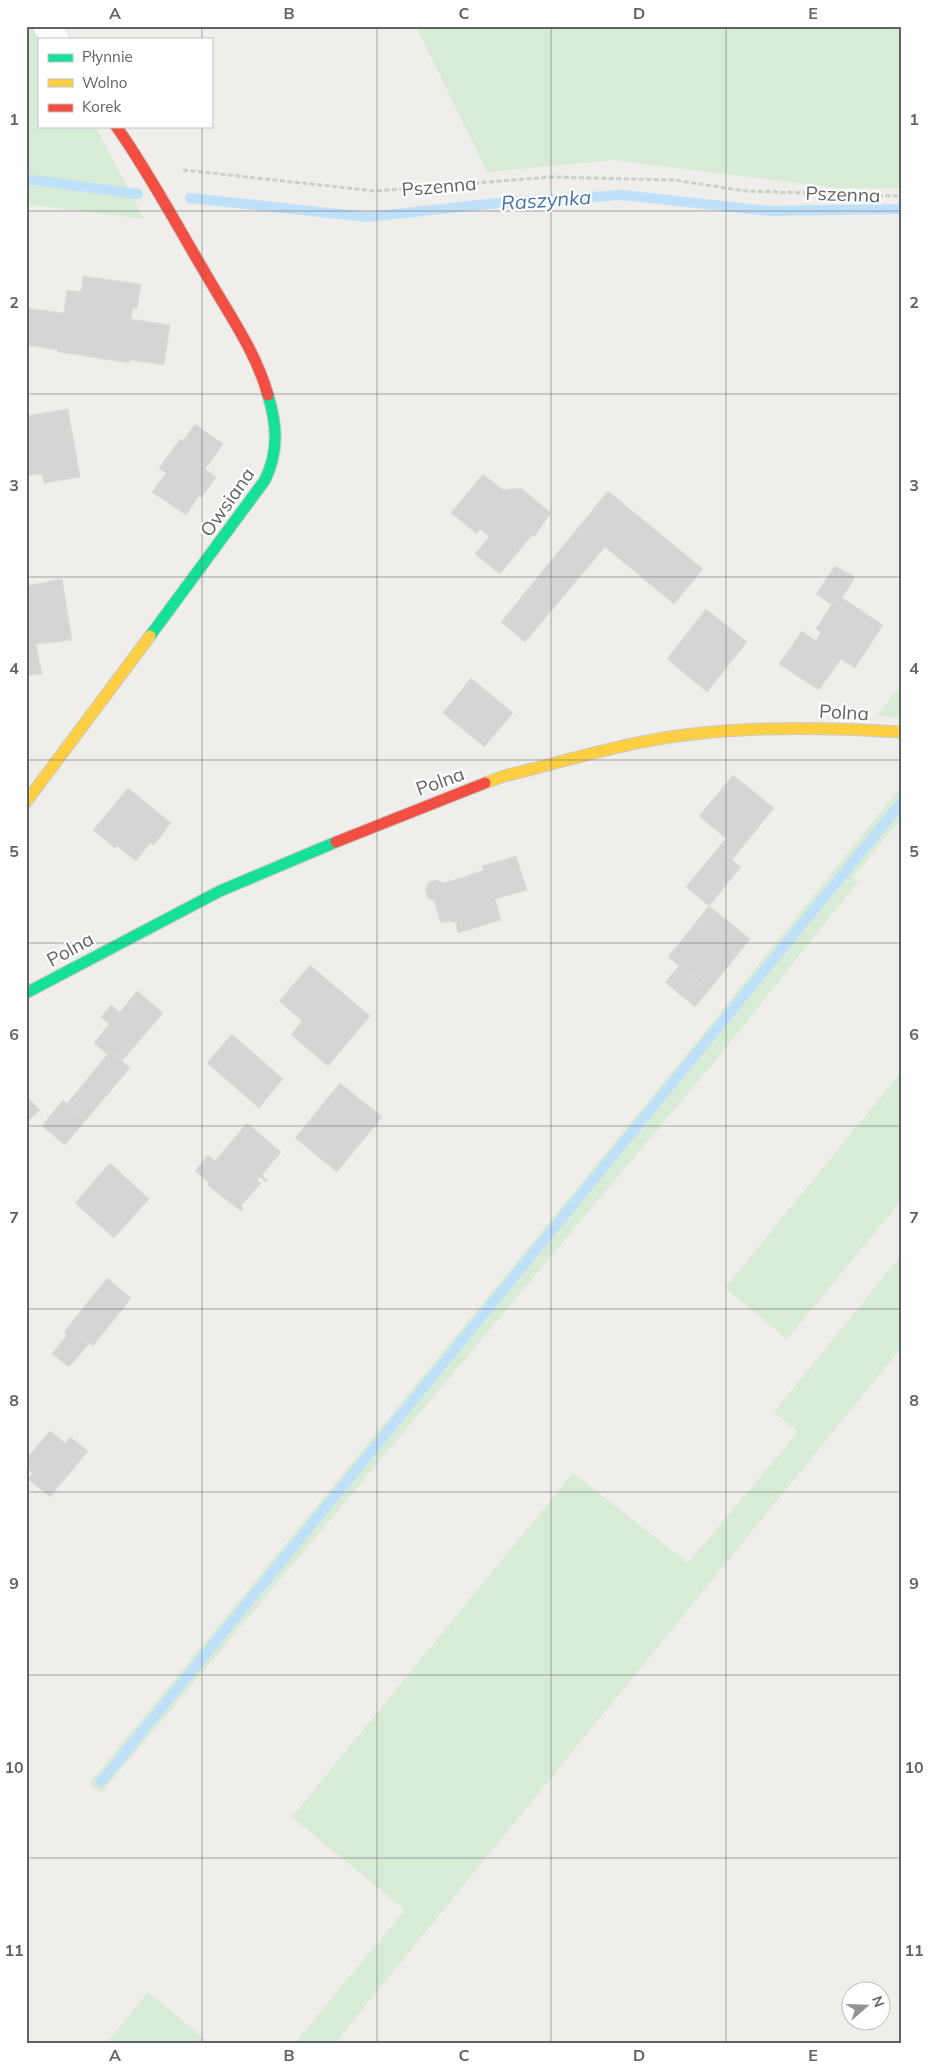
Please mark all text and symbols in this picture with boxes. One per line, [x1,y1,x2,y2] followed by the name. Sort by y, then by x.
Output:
[109,3,121,23] text: A
[283,3,295,23] text: B
[459,3,470,23] text: C
[633,3,645,23] text: D
[808,3,818,23] text: E
[38,38,212,128] legend
[82,47,133,66] text: Płynnie
[82,73,127,92] text: Wolno
[82,97,121,116] text: Korek
[9,109,19,129] text: 1
[909,109,919,129] text: 1
[401,171,477,201] street label: Pszenna
[805,181,881,207] street label: Pszenna
[500,184,592,215] water label: Raszynka
[9,292,19,312] text: 2
[909,292,919,312] text: 2
[195,463,259,541] street label: Owsiana
[9,475,19,495] text: 3
[909,475,919,495] text: 3
[9,658,19,678] text: 4
[909,658,919,678] text: 4
[818,699,870,725] street label: Polna
[412,761,468,801] street label: Polna
[9,841,19,861] text: 5
[909,841,919,861] text: 5
[42,926,98,972] street label: Polna
[9,1024,19,1044] text: 6
[909,1024,919,1044] text: 6
[9,1207,19,1227] text: 7
[909,1207,919,1227] text: 7
[9,1390,19,1410] text: 8
[909,1390,919,1410] text: 8
[9,1573,19,1593] text: 9
[909,1573,919,1593] text: 9
[4,1757,24,1777] text: 10
[904,1757,924,1777] text: 10
[4,1940,24,1960] text: 11
[904,1940,924,1960] text: 11
[840,1982,890,2032] north arrow
[868,1994,888,2010] text: N
[109,2045,121,2065] text: A
[283,2045,295,2065] text: B
[459,2045,470,2065] text: C
[633,2045,645,2065] text: D
[808,2045,818,2065] text: E

